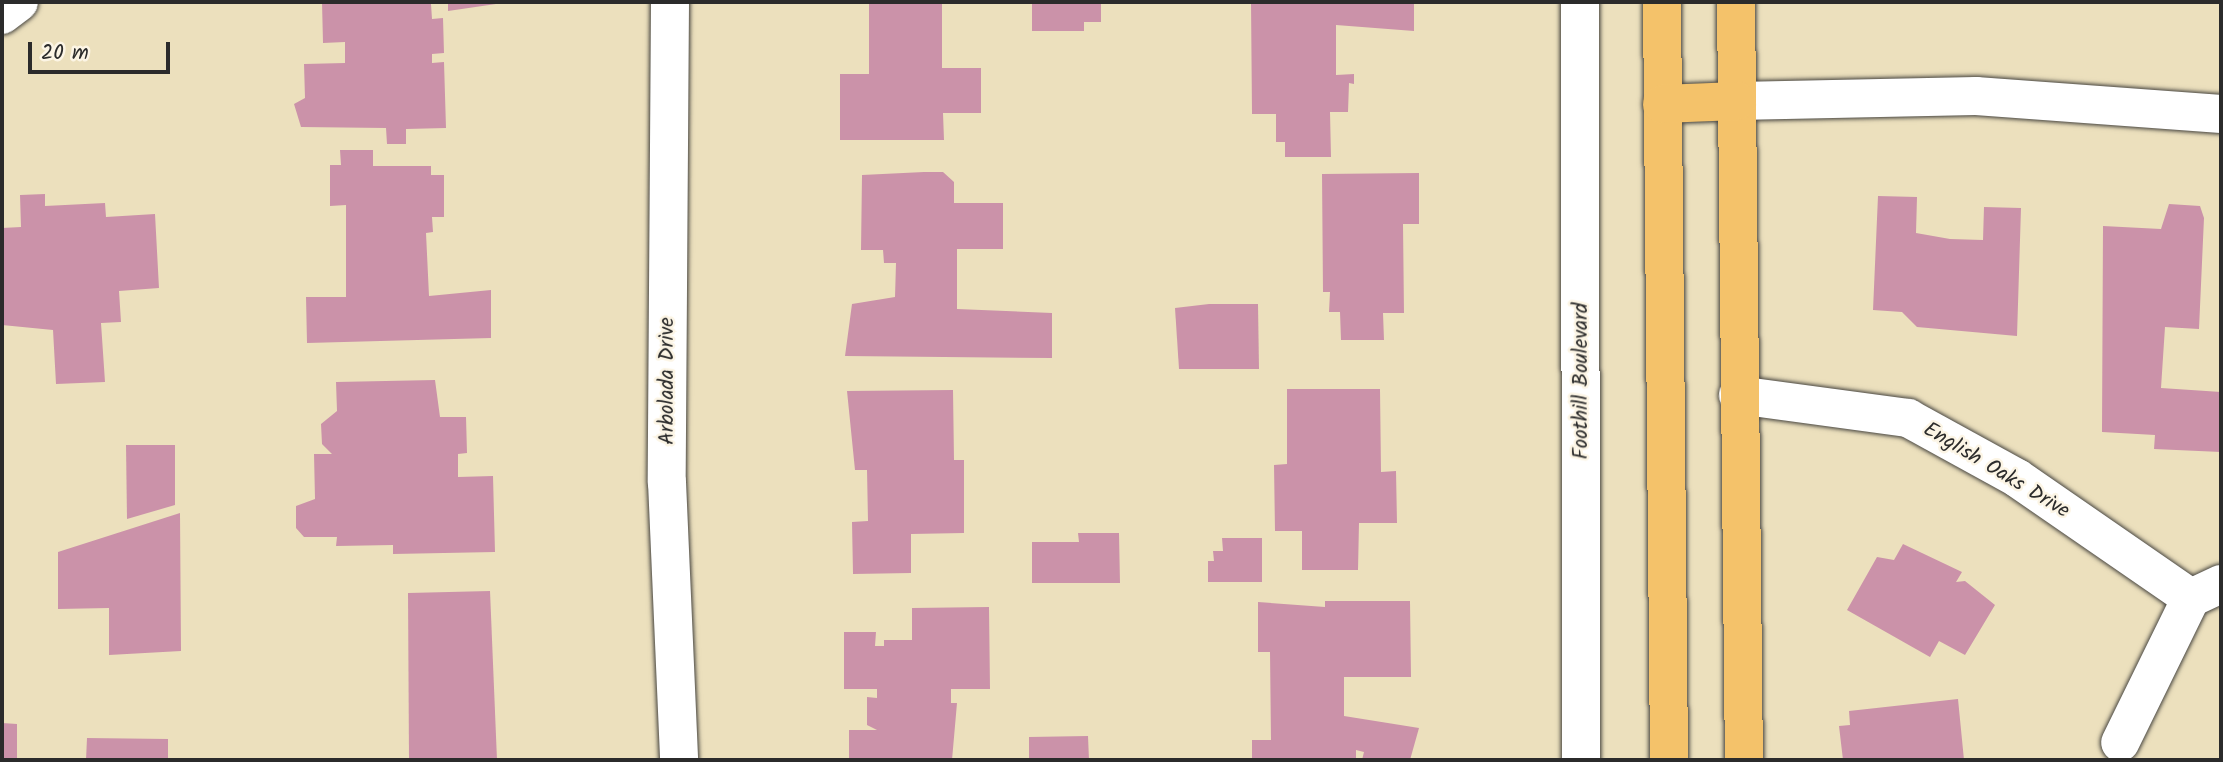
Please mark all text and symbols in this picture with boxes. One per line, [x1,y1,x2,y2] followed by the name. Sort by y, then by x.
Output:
[32,28,173,72] scale bar
[41,37,89,70] text: 20 m
[1569,303,1595,459] street label: Foothill Boulevard
[655,317,681,445] street label: Arbolada Drive
[1918,417,2074,525] street label: English Oaks Drive

